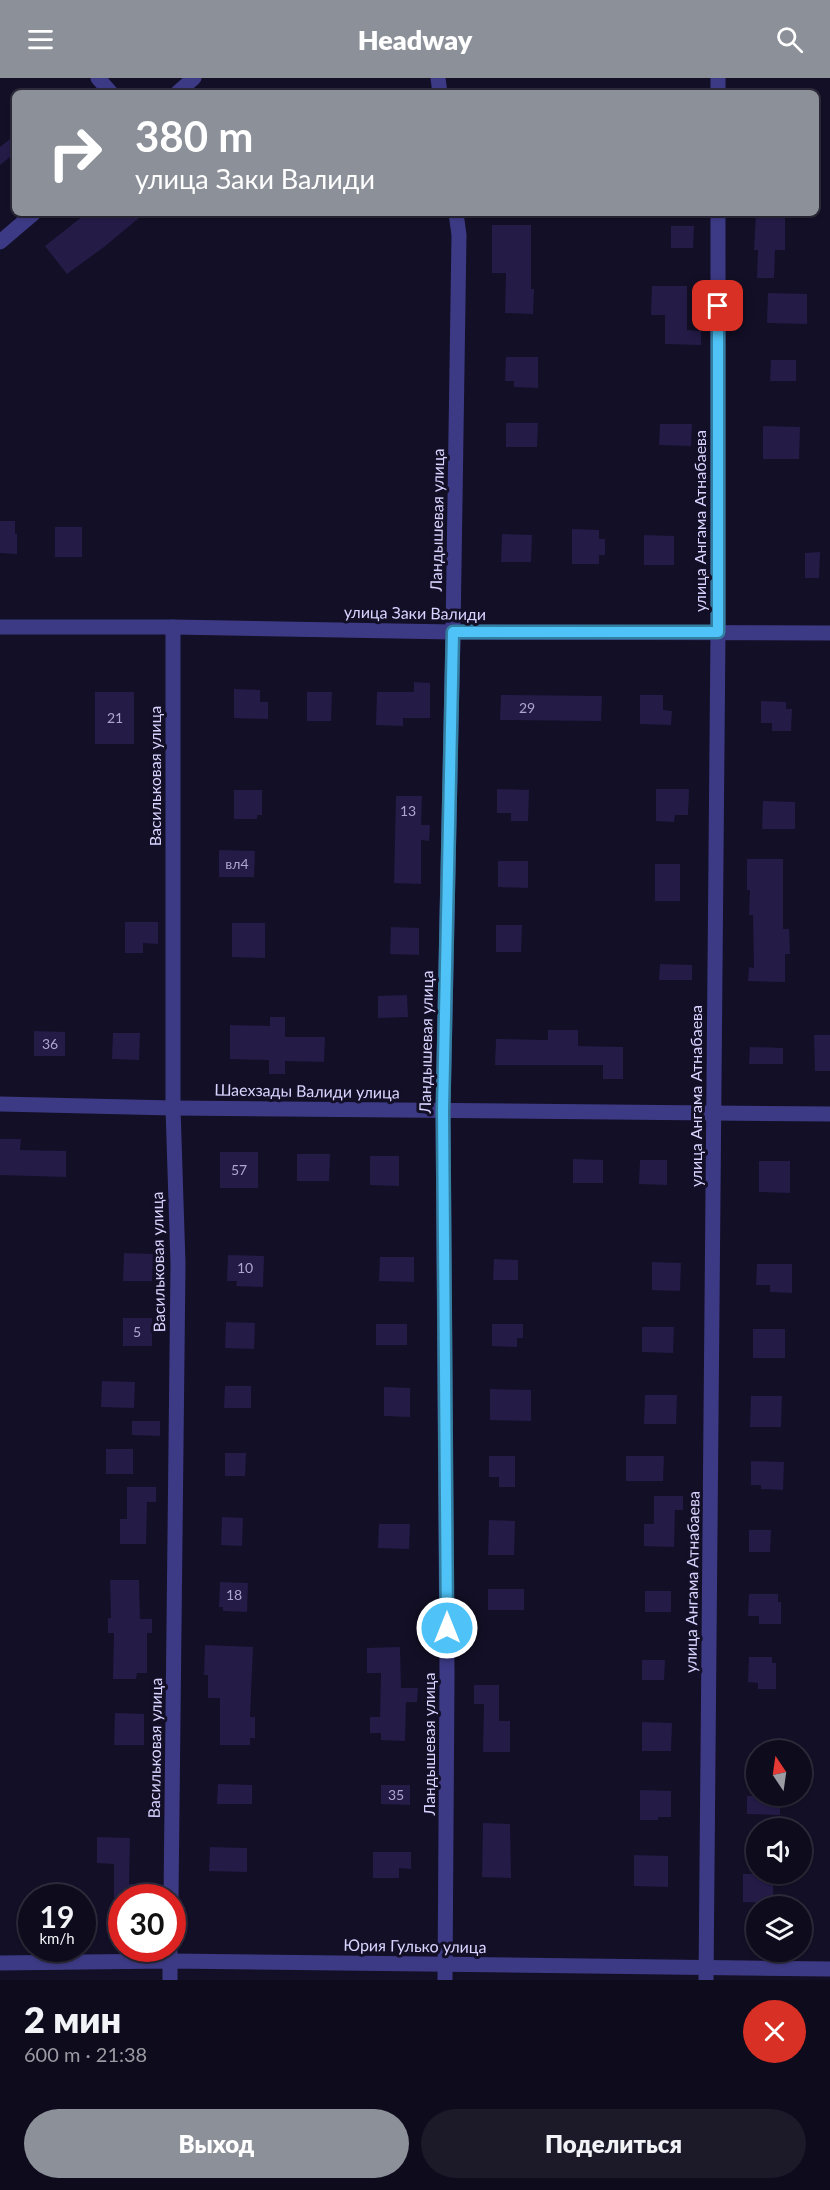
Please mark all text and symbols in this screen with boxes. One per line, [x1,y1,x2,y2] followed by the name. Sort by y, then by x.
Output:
[24,23,57,56] icon: menu
[358,23,472,56] text: Headway
[773,23,806,56] icon: search
[135,111,253,161] text: 380 m
[36,114,114,192] icon: right
[135,162,375,195] text: улица Заки Валиди
[692,280,743,331] pin
[701,289,734,322] icon: arrive
[690,430,709,612] street label: улица Ангама Атнабаева
[426,448,447,593] street label: Ландышевая улица
[344,602,486,623] street label: улица Заки Валиди
[519,699,535,716] house number: 29
[145,706,164,846] street label: Васильковая улица
[107,709,123,726] house number: 21
[400,802,416,819] house number: 13
[225,855,249,872] house number: вл4
[415,970,436,1115] street label: Ландышевая улица
[686,1005,705,1187] street label: улица Ангама Атнабаева
[42,1035,58,1052] house number: 36
[214,1079,400,1102] street label: Шаехзады Валиди улица
[231,1161,247,1178] house number: 57
[147,1192,168,1332] street label: Васильковая улица
[237,1259,253,1276] house number: 10
[133,1323,141,1340] house number: 5
[680,1491,703,1673] street label: улица Ангама Атнабаева
[226,1586,242,1603] house number: 18
[415,1596,479,1660] position arrow
[419,1673,438,1816] street label: Ландышевая улица
[144,1678,165,1818] street label: Васильковая улица
[746,1740,812,1806] north arrow
[746,1740,812,1962] map controls
[388,1786,404,1803] house number: 35
[746,1818,812,1884] button: sound
[108,1884,186,1962] speed limit sign: 30
[746,1896,812,1962] button: layers
[40,1898,74,1934] text: 19
[39,1929,75,1947] text: km/h
[343,1935,487,1956] street label: Юрия Гулько улица
[24,1997,121,2041] text: 2 мин
[743,2000,806,2063] button: close
[24,2042,147,2066] text: 600 m · 21:38
[24,2109,409,2178] button: Выход
[421,2109,806,2178] button: Поделиться

